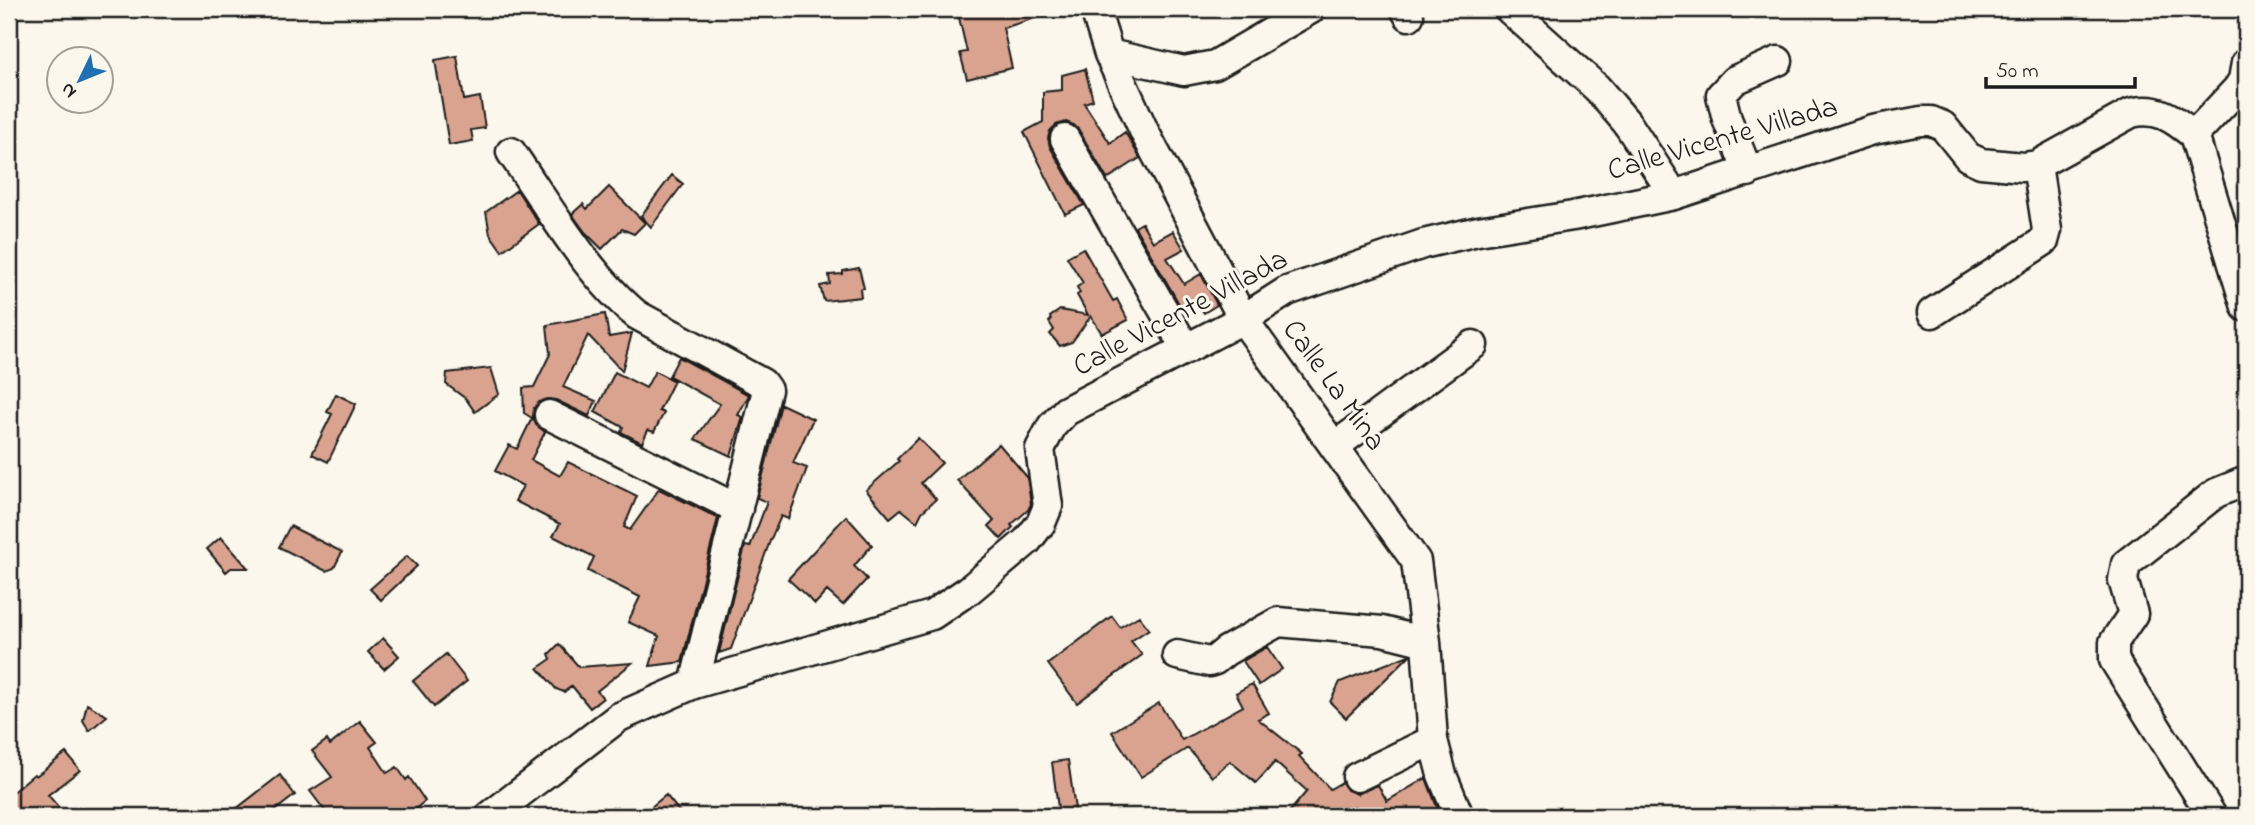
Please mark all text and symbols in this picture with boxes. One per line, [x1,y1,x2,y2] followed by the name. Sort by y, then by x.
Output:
[46,46,116,116] north arrow
[1986,46,2134,90] scale bar
[1996,57,2039,87] text: 50 m
[55,76,84,104] text: N
[1603,86,1843,194] street label: Calle Vicente Villada
[1066,239,1296,389] street label: Calle Vicente Villada
[1270,311,1396,461] street label: Calle La Mina

